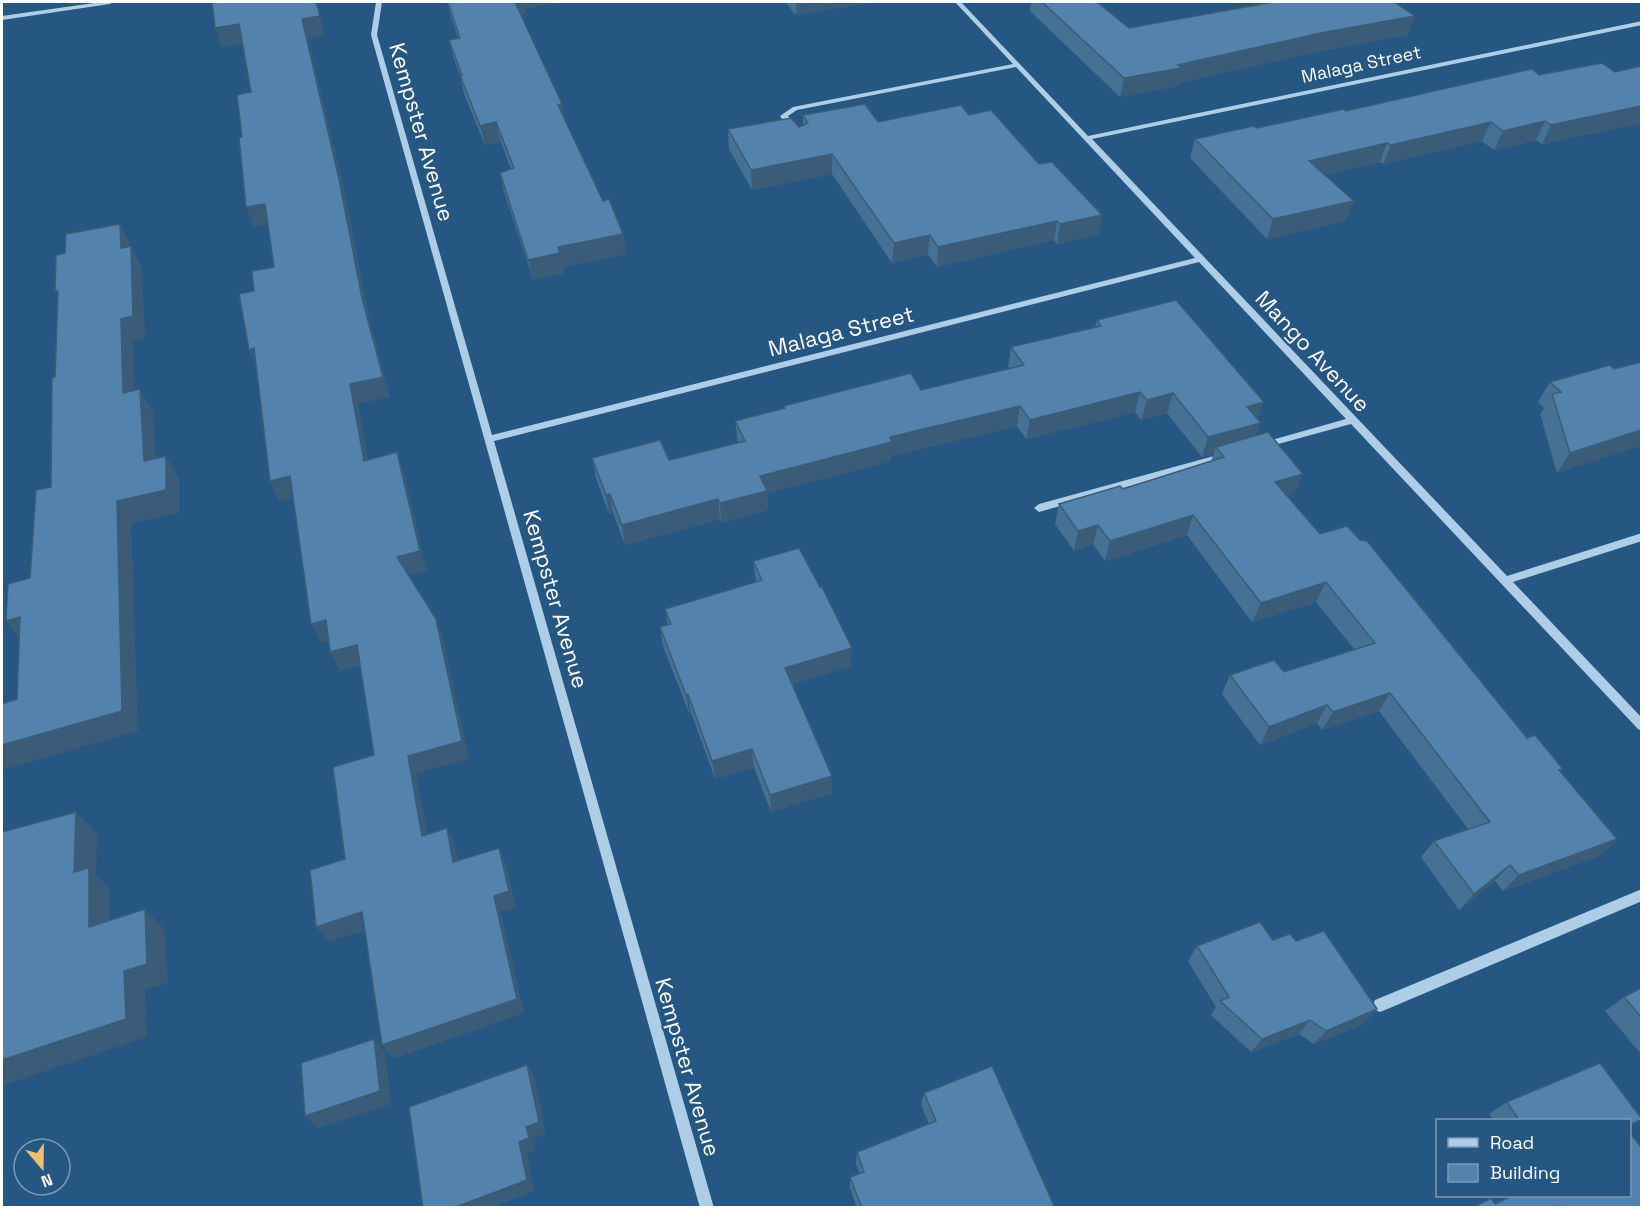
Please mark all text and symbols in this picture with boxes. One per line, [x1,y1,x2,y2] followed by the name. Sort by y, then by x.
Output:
[383,39,461,225] street label: Kempster Avenue
[1299,40,1423,88] street label: Malaga Street
[1250,284,1376,418] street label: Mango Avenue
[765,299,917,363] street label: Malaga Street
[517,506,595,692] street label: Kempster Avenue
[649,974,727,1160] street label: Kempster Avenue
[1436,1119,1631,1197] legend
[1490,1131,1534,1154] text: Road
[12,1137,72,1197] north arrow
[1490,1161,1560,1184] text: Building
[38,1169,56,1192] text: N

